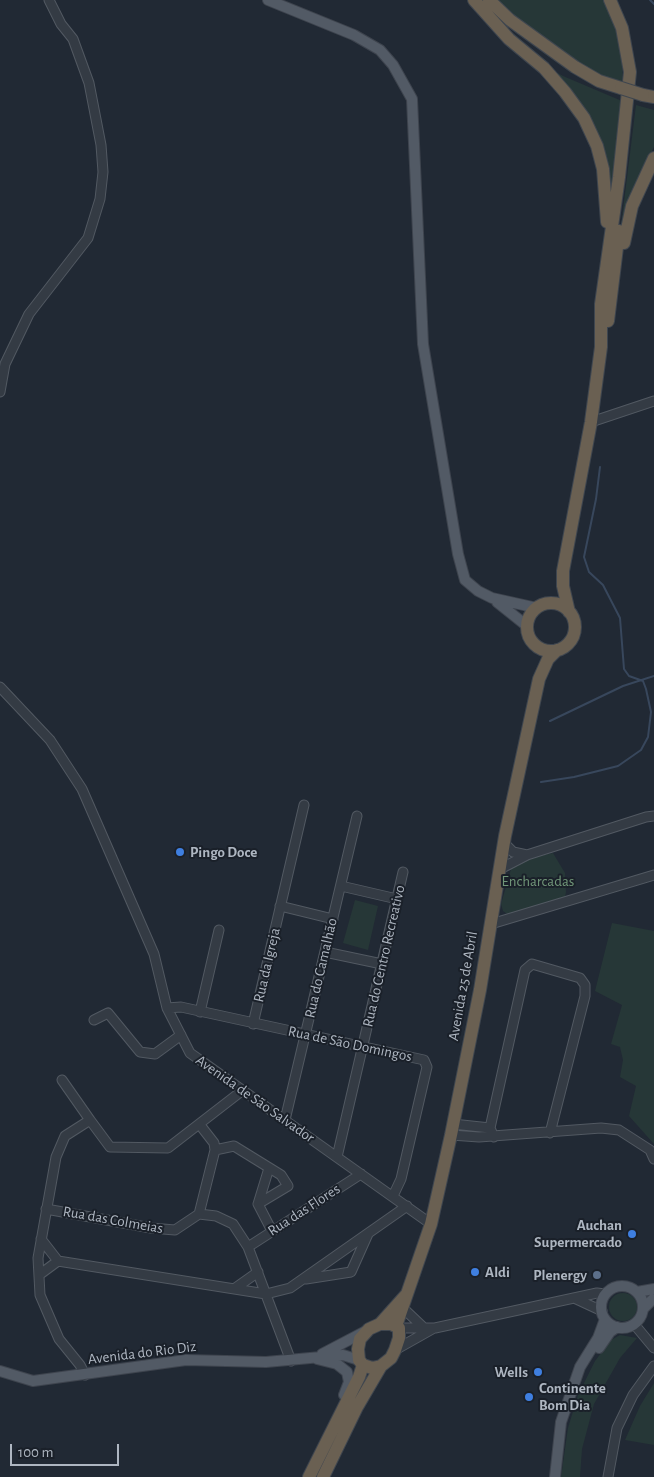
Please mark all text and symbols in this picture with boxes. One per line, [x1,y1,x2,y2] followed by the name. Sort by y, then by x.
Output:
[190,843,257,861] place label: Pingo Doce
[174,846,186,858] marker: Pingo Doce
[502,872,574,890] park label: Encharcadas
[359,883,409,1029] street label: Rua do Centro Recreativo
[301,916,341,1020] street label: Rua do Camalhão
[250,926,284,1004] street label: Rua da Igreja
[444,930,482,1042] street label: Avenida 25 de Abril
[286,1022,414,1066] street label: Rua de São Domingos
[192,1051,318,1147] street label: Avenida de São Salvador
[264,1180,344,1240] street label: Rua das Flores
[62,1202,164,1238] street label: Rua das Colmeias
[534,1216,622,1251] place label: Auchan Supermercado
[626,1228,638,1240] marker: Auchan Supermercado
[485,1263,510,1281] place label: Aldi
[469,1266,481,1278] marker: Aldi
[533,1266,587,1284] place label: Plenergy
[591,1269,603,1281] marker: Plenergy
[87,1337,197,1369] street label: Avenida do Rio Diz
[494,1363,528,1381] place label: Wells
[532,1366,544,1378] marker: Wells
[539,1379,606,1414] place label: Continente Bom Dia
[523,1391,535,1403] marker: Continente Bom Dia
[12,1434,121,1466] scale bar
[18,1445,53,1460] text: 100 m

